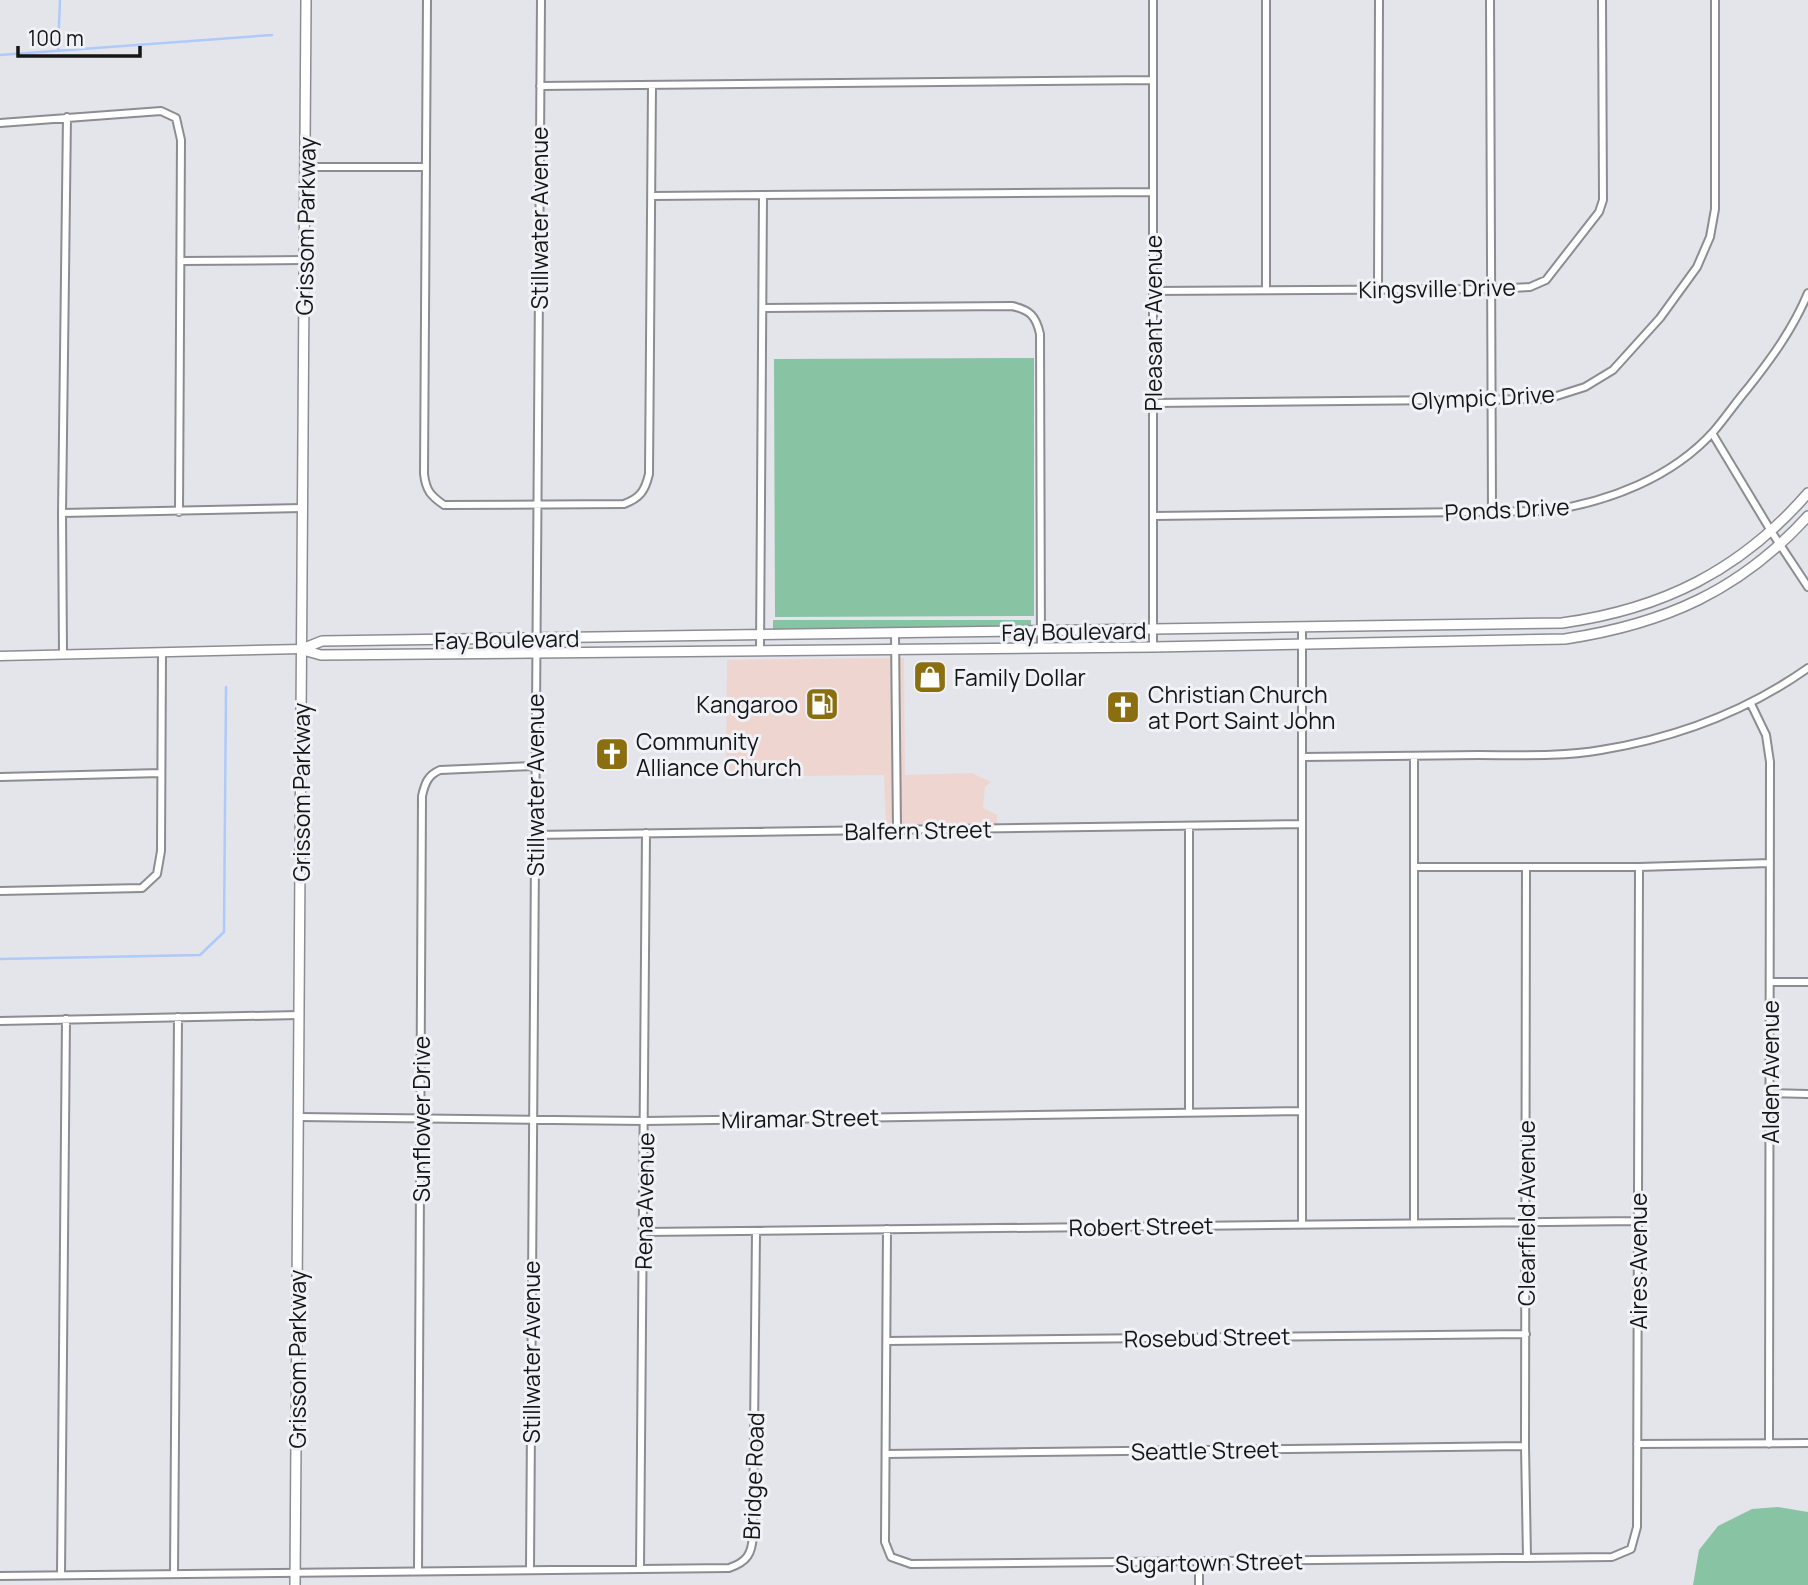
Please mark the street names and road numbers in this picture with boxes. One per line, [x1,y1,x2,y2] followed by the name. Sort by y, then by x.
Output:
[523,126,555,310] street label: Stillwater Avenue
[287,136,323,316] street label: Grissom Parkway
[1137,235,1169,411] street label: Pleasant Avenue
[1358,271,1516,305] street label: Kingsville Drive
[1410,377,1556,417] street label: Olympic Drive
[1444,490,1570,528] street label: Ponds Drive
[1001,614,1147,648] street label: Fay Boulevard
[434,622,580,656] street label: Fay Boulevard
[519,693,551,877] street label: Stillwater Avenue
[285,703,317,881] street label: Grissom Parkway
[844,813,992,847] street label: Balfern Street
[1754,1000,1786,1144] street label: Alden Avenue
[405,1036,437,1202] street label: Sunflower Drive
[721,1101,879,1135] street label: Miramar Street
[1510,1120,1542,1306] street label: Clearfield Avenue
[627,1132,661,1270] street label: Rena Avenue
[1622,1193,1654,1329] street label: Aires Avenue
[1068,1209,1214,1243] street label: Robert Street
[515,1260,547,1444] street label: Stillwater Avenue
[281,1270,313,1448] street label: Grissom Parkway
[1123,1320,1291,1354] street label: Rosebud Street
[735,1412,771,1540] street label: Bridge Road
[1131,1433,1279,1467] street label: Seattle Street
[1115,1544,1303,1580] street label: Sugartown Street

